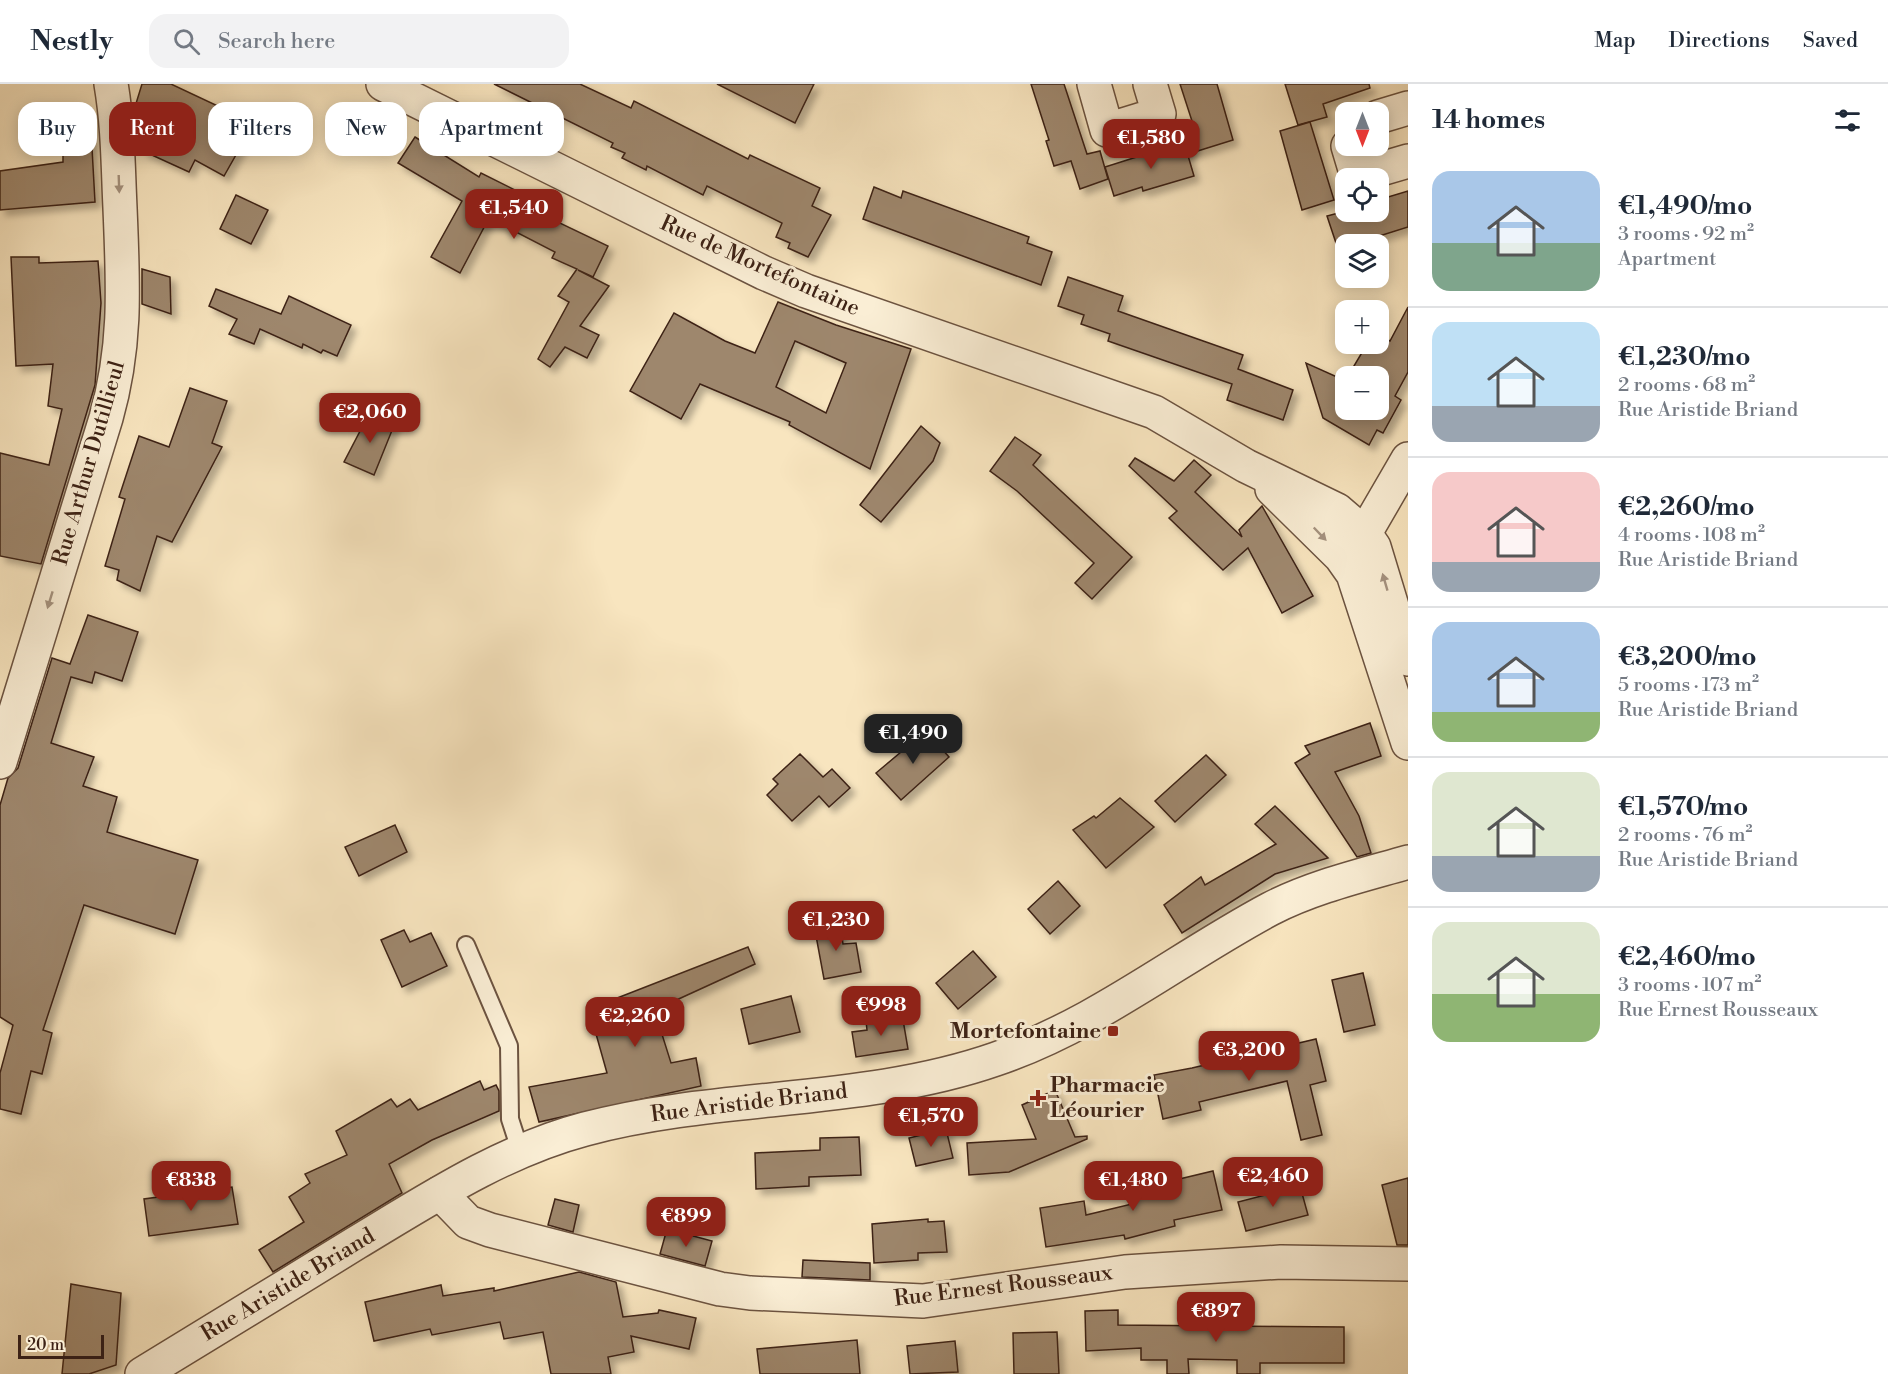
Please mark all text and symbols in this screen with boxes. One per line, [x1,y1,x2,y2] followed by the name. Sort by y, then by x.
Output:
[149,14,569,68] search box
[30,24,113,59] text: Nestly
[170,25,203,58] icon: search
[218,28,335,55] text: Search here
[1594,28,1636,54] text: Map
[1669,28,1770,54] text: Directions
[1803,28,1858,54] text: Saved
[18,102,97,156] chip: Buy
[109,102,196,156] chip: Rent
[208,102,313,156] chip: Filters
[325,102,407,156] chip: New
[419,102,564,156] chip: Apartment
[1335,102,1389,156] north arrow
[1335,102,1389,420] map controls
[1432,104,1545,136] text: 14 homes
[1831,104,1864,137] icon: filters
[1102,119,1200,170] pin: €1,580
[1117,126,1185,151] text: €1,580
[1335,168,1389,222] button: locate
[115,174,124,193] one-way arrow
[465,189,563,240] pin: €1,540
[1618,190,1752,222] text: €1,490/mo
[1480,195,1552,267] icon: home
[479,196,549,221] text: €1,540
[656,210,864,322] street label: Rue de Mortefontaine
[1618,222,1754,247] text: 3 rooms · 92 m²
[1335,234,1389,288] button: layers
[1618,247,1716,272] text: Apartment
[1335,300,1389,354] button: +
[1618,341,1750,373] text: €1,230/mo
[1480,346,1552,418] icon: home
[47,357,131,568] street label: Rue Arthur Dutillieul
[1335,366,1389,420] button: −
[1618,373,1755,398] text: 2 rooms · 68 m²
[321,393,419,444] pin: €2,060
[1618,398,1798,423] text: Rue Aristide Briand
[333,400,407,425] text: €2,060
[1618,491,1755,523] text: €2,260/mo
[1480,496,1552,568] icon: home
[1618,523,1765,548] text: 4 rooms · 108 m²
[1312,527,1326,541] one-way arrow
[1618,548,1798,573] text: Rue Aristide Briand
[1380,573,1389,591] one-way arrow
[45,591,54,609] one-way arrow
[1618,641,1757,673] text: €3,200/mo
[1480,646,1552,718] icon: home
[1618,673,1759,698] text: 5 rooms · 173 m²
[1618,698,1798,723] text: Rue Aristide Briand
[864,714,962,765] pin: €1,490
[878,721,948,746] text: €1,490
[1618,791,1748,823] text: €1,570/mo
[1480,796,1552,868] icon: home
[1618,823,1752,848] text: 2 rooms · 76 m²
[1618,848,1798,873] text: Rue Aristide Briand
[787,901,885,952] pin: €1,230
[802,908,870,933] text: €1,230
[1618,941,1756,973] text: €2,460/mo
[1480,946,1552,1018] icon: home
[1618,973,1762,998] text: 3 rooms · 107 m²
[845,986,917,1037] pin: €998
[856,993,906,1018] text: €998
[586,997,684,1048] pin: €2,260
[1618,998,1818,1023] text: Rue Ernest Rousseaux
[599,1004,671,1029] text: €2,260
[950,1018,1101,1045] place label: Mortefontaine
[1106,1024,1120,1038] marker: Mortefontaine
[1200,1031,1298,1082] pin: €3,200
[1213,1038,1285,1063] text: €3,200
[1050,1072,1165,1124] place label: Pharmacie Léourier
[649,1077,849,1128] street label: Rue Aristide Briand
[1031,1091,1045,1105] marker: Pharmacie Léourier
[882,1097,980,1148] pin: €1,570
[898,1104,964,1129] text: €1,570
[1224,1157,1322,1208] pin: €2,460
[155,1161,227,1212] pin: €838
[1084,1161,1182,1212] pin: €1,480
[1237,1164,1309,1189] text: €2,460
[166,1168,216,1193] text: €838
[1098,1168,1168,1193] text: €1,480
[650,1197,722,1248] pin: €899
[661,1204,711,1229] text: €899
[196,1222,380,1348] street label: Rue Aristide Briand
[892,1259,1115,1313] street label: Rue Ernest Rousseaux
[1180,1292,1252,1343] pin: €897
[1191,1299,1241,1324] text: €897
[18,1332,104,1360] scale bar
[27,1335,64,1355] text: 20 m

